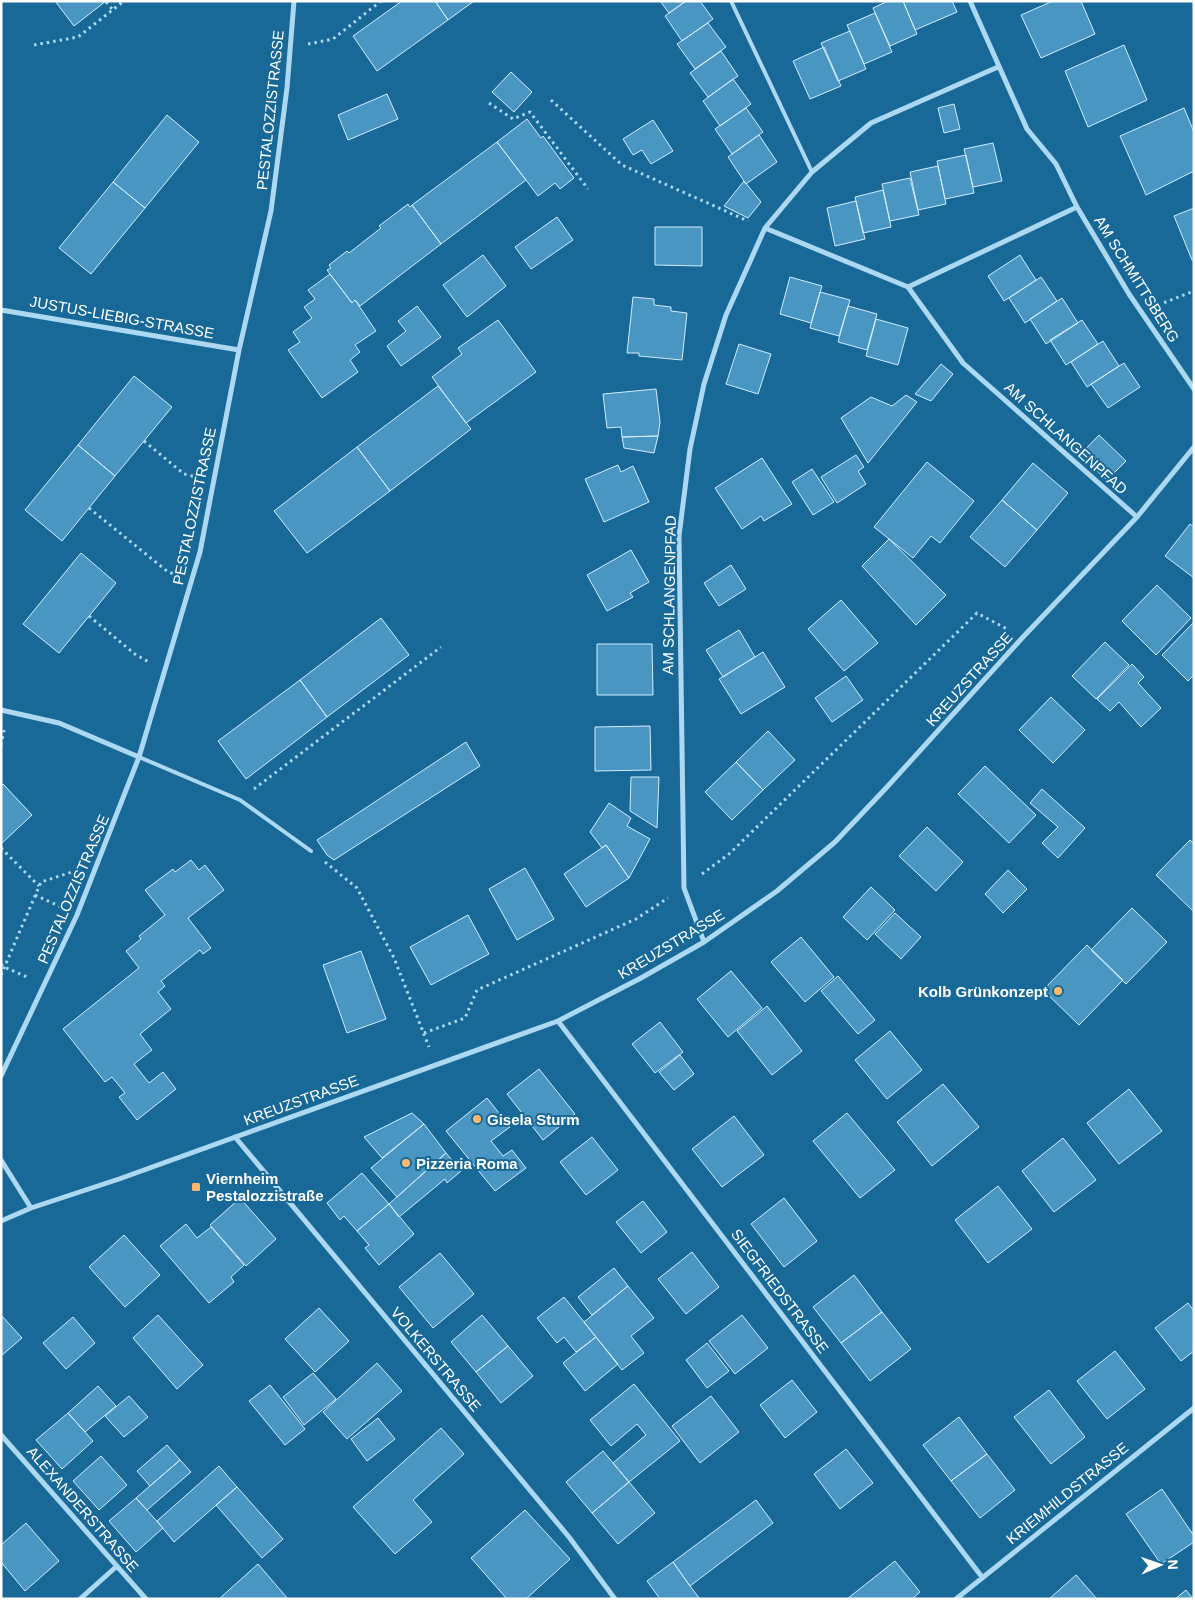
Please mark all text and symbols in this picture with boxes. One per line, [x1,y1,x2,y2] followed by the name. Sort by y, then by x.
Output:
[253,29,287,191] street label: PESTALOZZISTRASSE
[1091,213,1183,345] street label: AM SCHMITTSBERG
[29,292,215,342] street label: JUSTUS-LIEBIG-STRASSE
[1001,378,1131,498] street label: AM SCHLANGENPFAD
[169,426,219,586] street label: PESTALOZZISTRASSE
[659,515,679,675] street label: AM SCHLANGENPFAD
[922,628,1016,730] street label: KREUZSTRASSE
[34,812,112,966] street label: PESTALOZZISTRASSE
[615,906,727,982] street label: KREUZSTRASSE
[918,983,1048,1000] place label: Kolb Grünkonzept
[1052,985,1064,997] marker: Kolb Grünkonzept
[241,1071,361,1129] street label: KREUZSTRASSE
[487,1111,580,1128] place label: Gisela Sturm
[471,1113,483,1125] marker: Gisela Sturm
[416,1155,518,1172] place label: Pizzeria Roma
[400,1157,412,1169] marker: Pizzeria Roma
[206,1170,324,1204] place label: Viernheim Pestalozzistraße
[190,1181,202,1193] marker: Viernheim Pestalozzistraße
[728,1226,832,1356] street label: SIEGFRIEDSTRASSE
[387,1303,485,1415] street label: VOLKERSTRASSE
[1003,1439,1131,1547] street label: KRIEMHILDSTRASSE
[24,1443,142,1575] street label: ALEXANDERSTRASSE
[1135,1540,1185,1590] north arrow
[1165,1559,1181,1570] text: N

